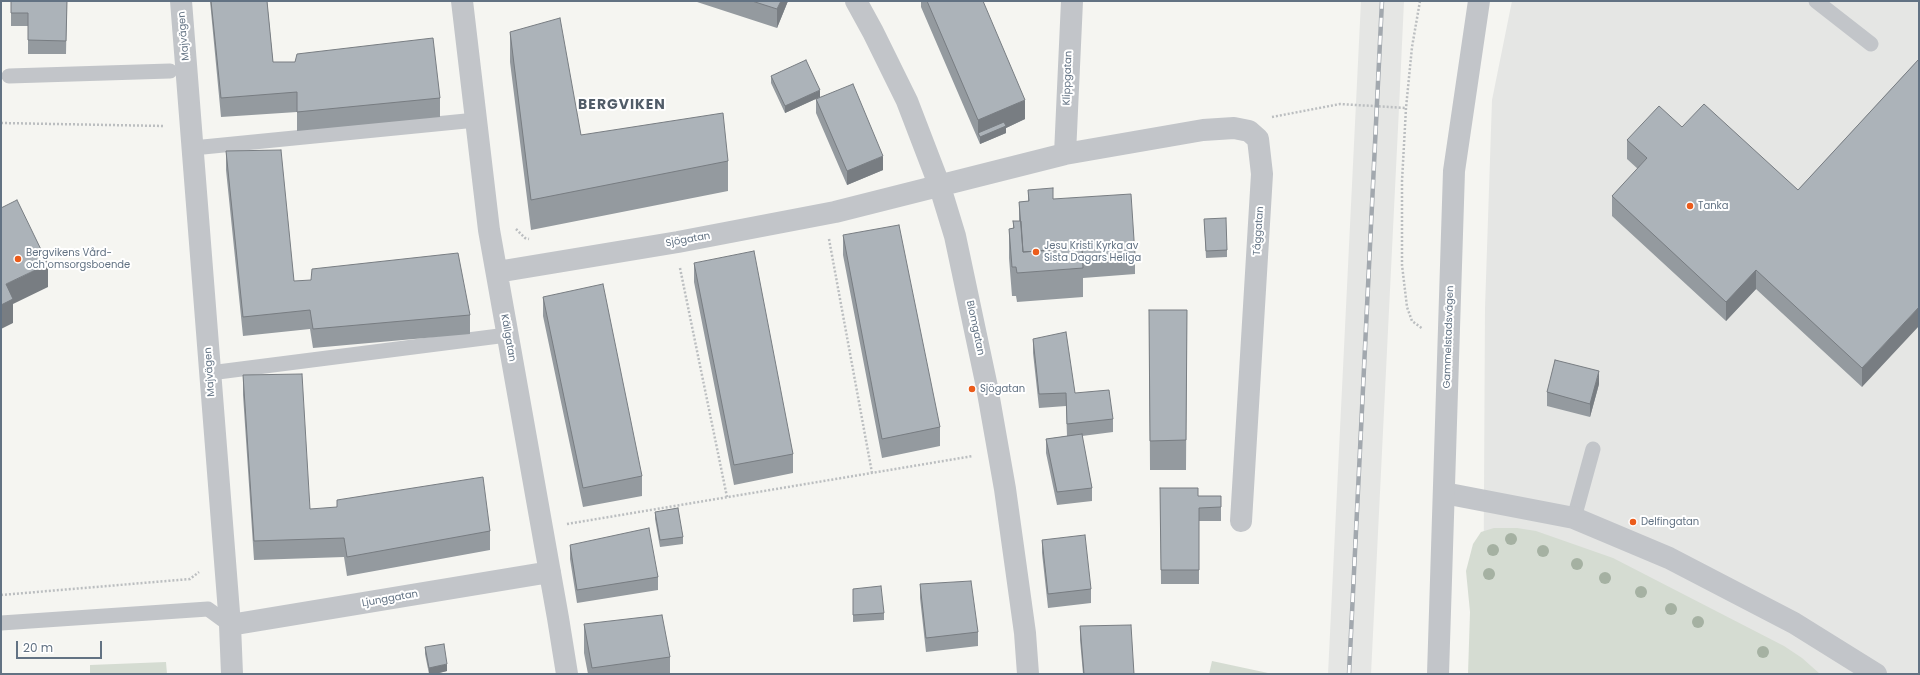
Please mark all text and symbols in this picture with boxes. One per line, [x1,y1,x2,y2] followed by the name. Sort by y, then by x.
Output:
[176,11,192,61] street label: Majvägen
[1061,50,1075,106] street label: Klippgatan
[578,97,666,113] district label: BERGVIKEN
[1698,200,1728,212] place label: Tanka
[1685,201,1695,211] marker: Tanka
[1251,206,1267,256] street label: Tåggatan
[665,230,711,250] street label: Sjögatan
[1044,240,1141,264] place label: Jesu Kristi Kyrka av Sista Dagars Heliga
[26,247,130,270] place label: Bergvikens Vård- och omsorgsboende
[1031,247,1041,257] marker: Jesu Kristi Kyrka av Sista Dagars Heliga
[13,254,23,264] marker: Bergvikens Vård- och omsorgsboende
[1441,285,1457,389] street label: Gammelstadsvägen
[963,300,987,356] street label: Blomgatan
[498,313,518,363] street label: Källgatan
[202,347,218,397] street label: Majvägen
[980,383,1025,395] place label: Sjögatan
[967,384,977,394] marker: Sjögatan
[1641,516,1699,528] place label: Delfingatan
[1628,517,1638,527] marker: Delfingatan
[361,588,419,610] street label: Ljunggatan
[18,633,104,659] scale bar
[23,639,53,656] text: 20 m

